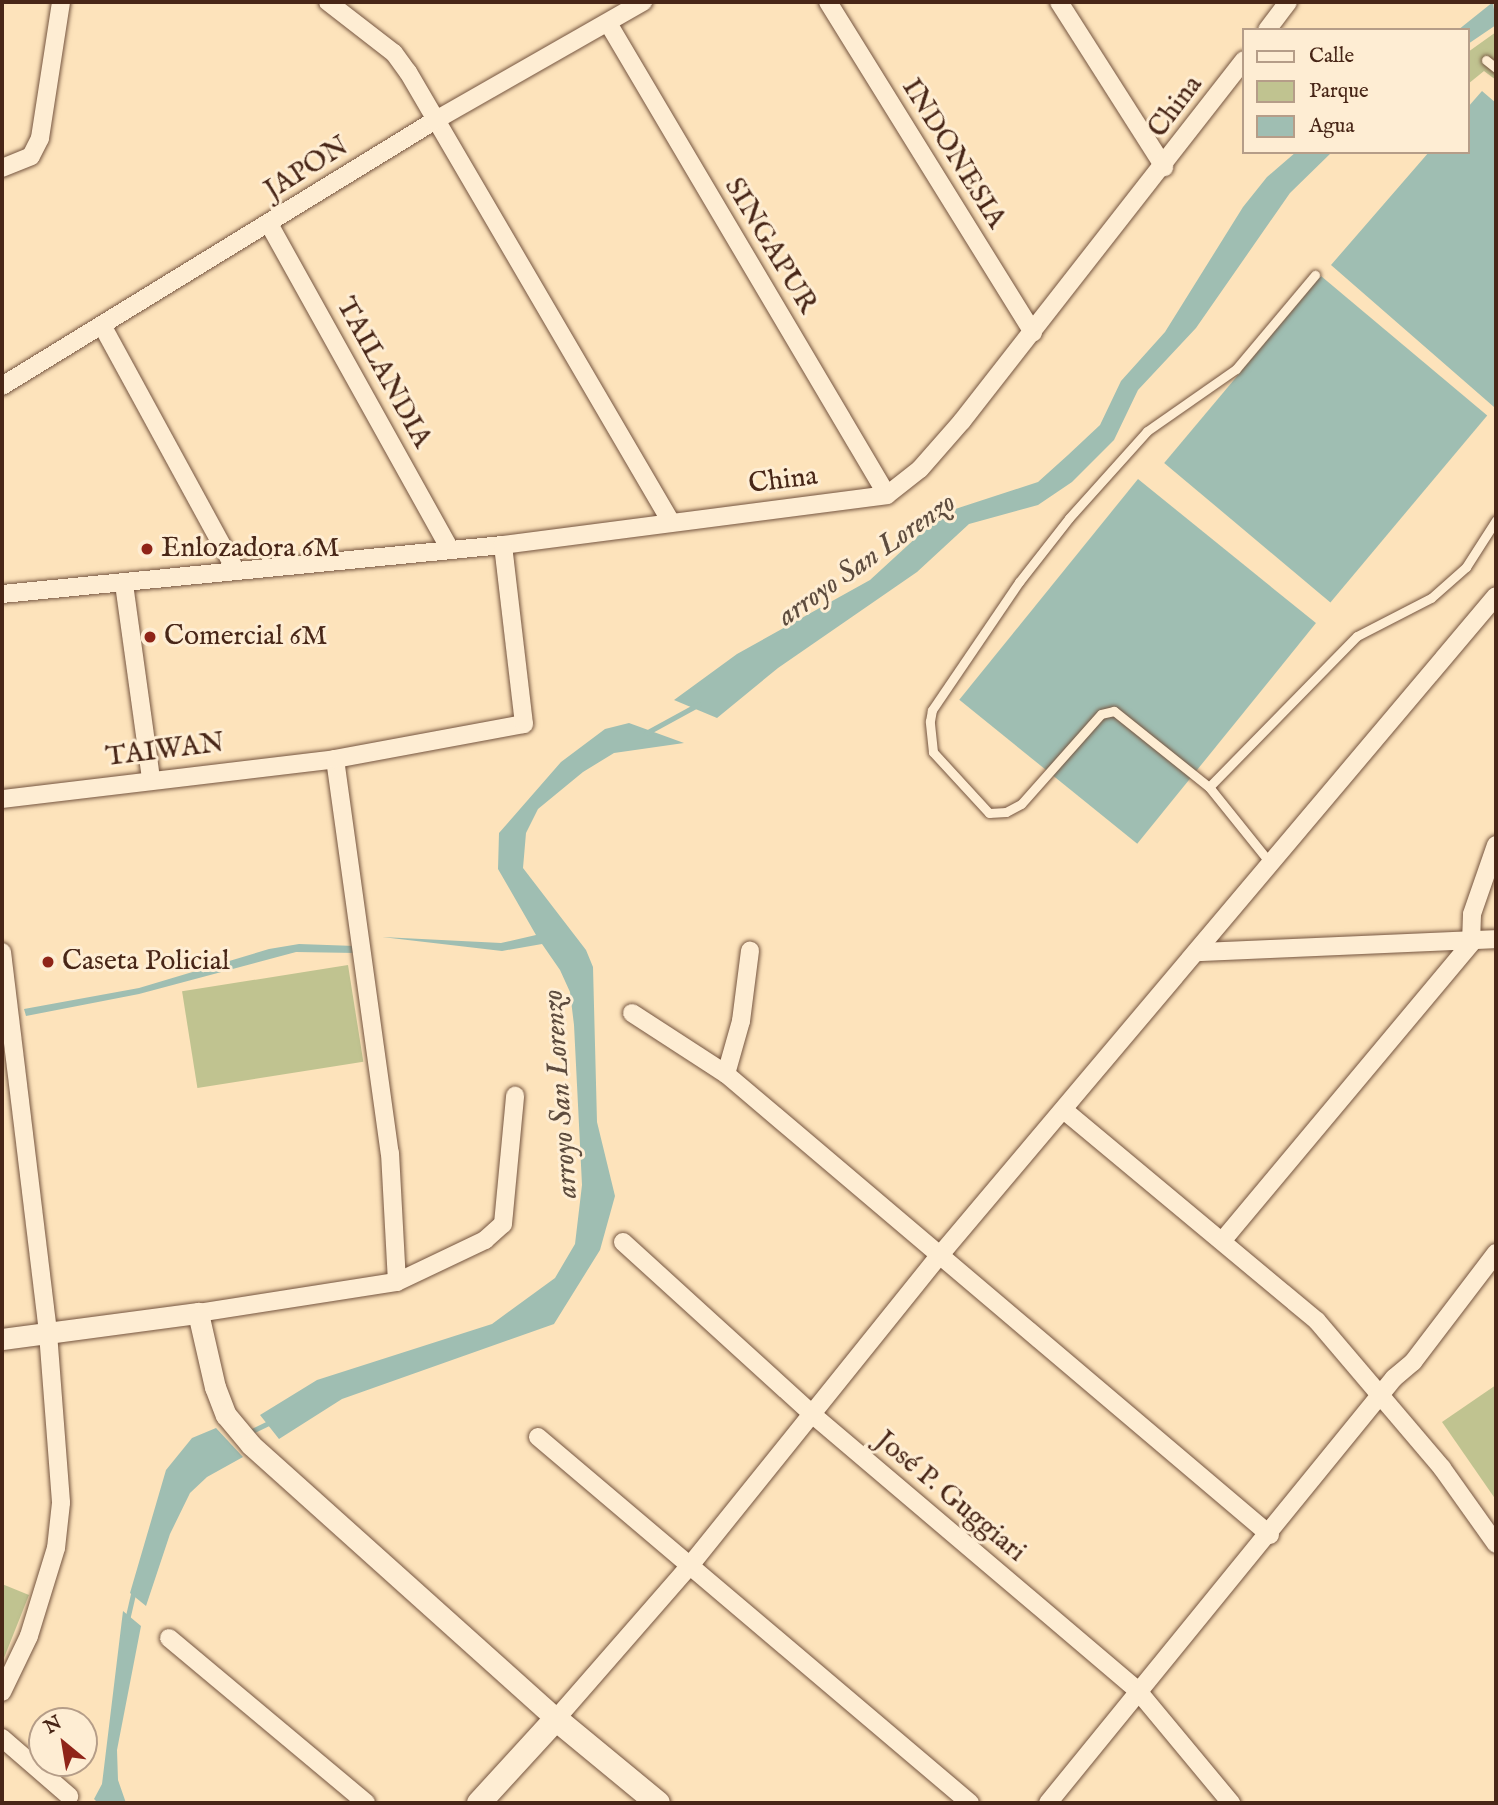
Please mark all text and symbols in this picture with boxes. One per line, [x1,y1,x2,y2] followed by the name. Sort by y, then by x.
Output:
[1242,28,1470,154] legend
[1309,43,1354,70] text: Calle
[1142,69,1210,145] street label: China
[894,73,1012,235] street label: INDONESIA
[1309,78,1369,105] text: Parque
[1309,113,1355,140] text: Agua
[259,130,355,208] street label: JAPON
[716,172,824,320] street label: SINGAPUR
[328,292,438,454] street label: TAILANDIA
[746,460,820,502] street label: China
[771,485,963,635] water label: arroyo San Lorenzo
[161,532,340,566] place label: Enlozadora 6M
[139,541,155,557] marker: Enlozadora 6M
[164,620,327,654] place label: Comercial 6M
[142,629,158,645] marker: Comercial 6M
[104,727,226,775] street label: TAIWAN
[62,945,230,979] place label: Caseta Policial
[40,954,56,970] marker: Caseta Policial
[536,988,586,1200] water label: arroyo San Lorenzo
[868,1424,1032,1570] street label: José P. Guggiari
[28,1707,98,1777] north arrow
[40,1711,67,1740] text: N

